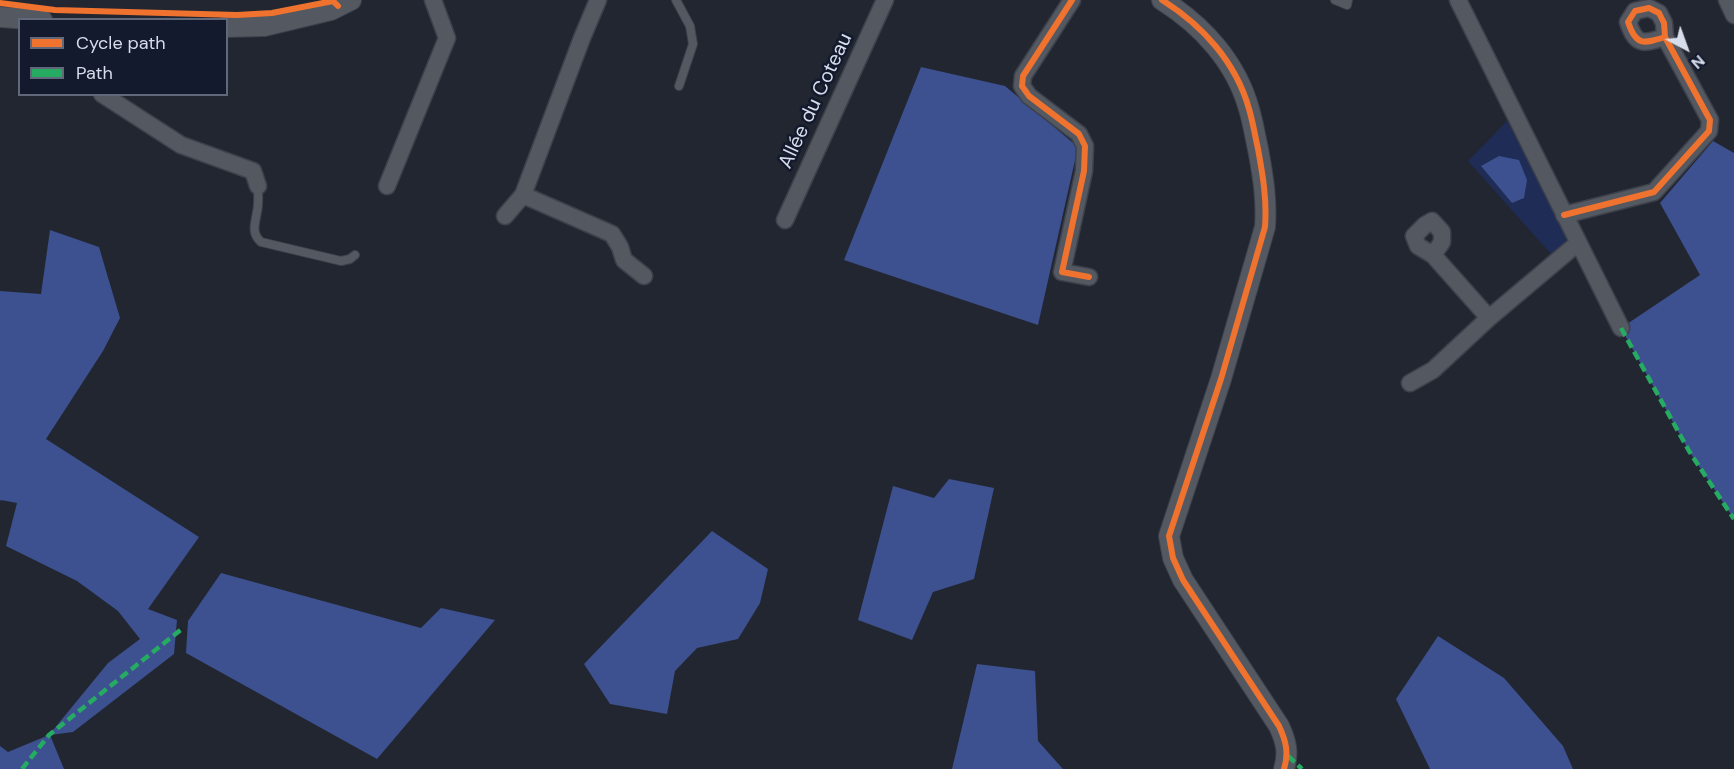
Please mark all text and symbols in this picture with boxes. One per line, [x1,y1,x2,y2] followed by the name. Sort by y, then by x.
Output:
[18,18,228,96] legend
[1656,18,1716,78] north arrow
[774,29,858,173] street label: Allée du Coteau
[76,31,166,55] text: Cycle path
[1687,50,1709,74] text: N
[76,61,113,85] text: Path

